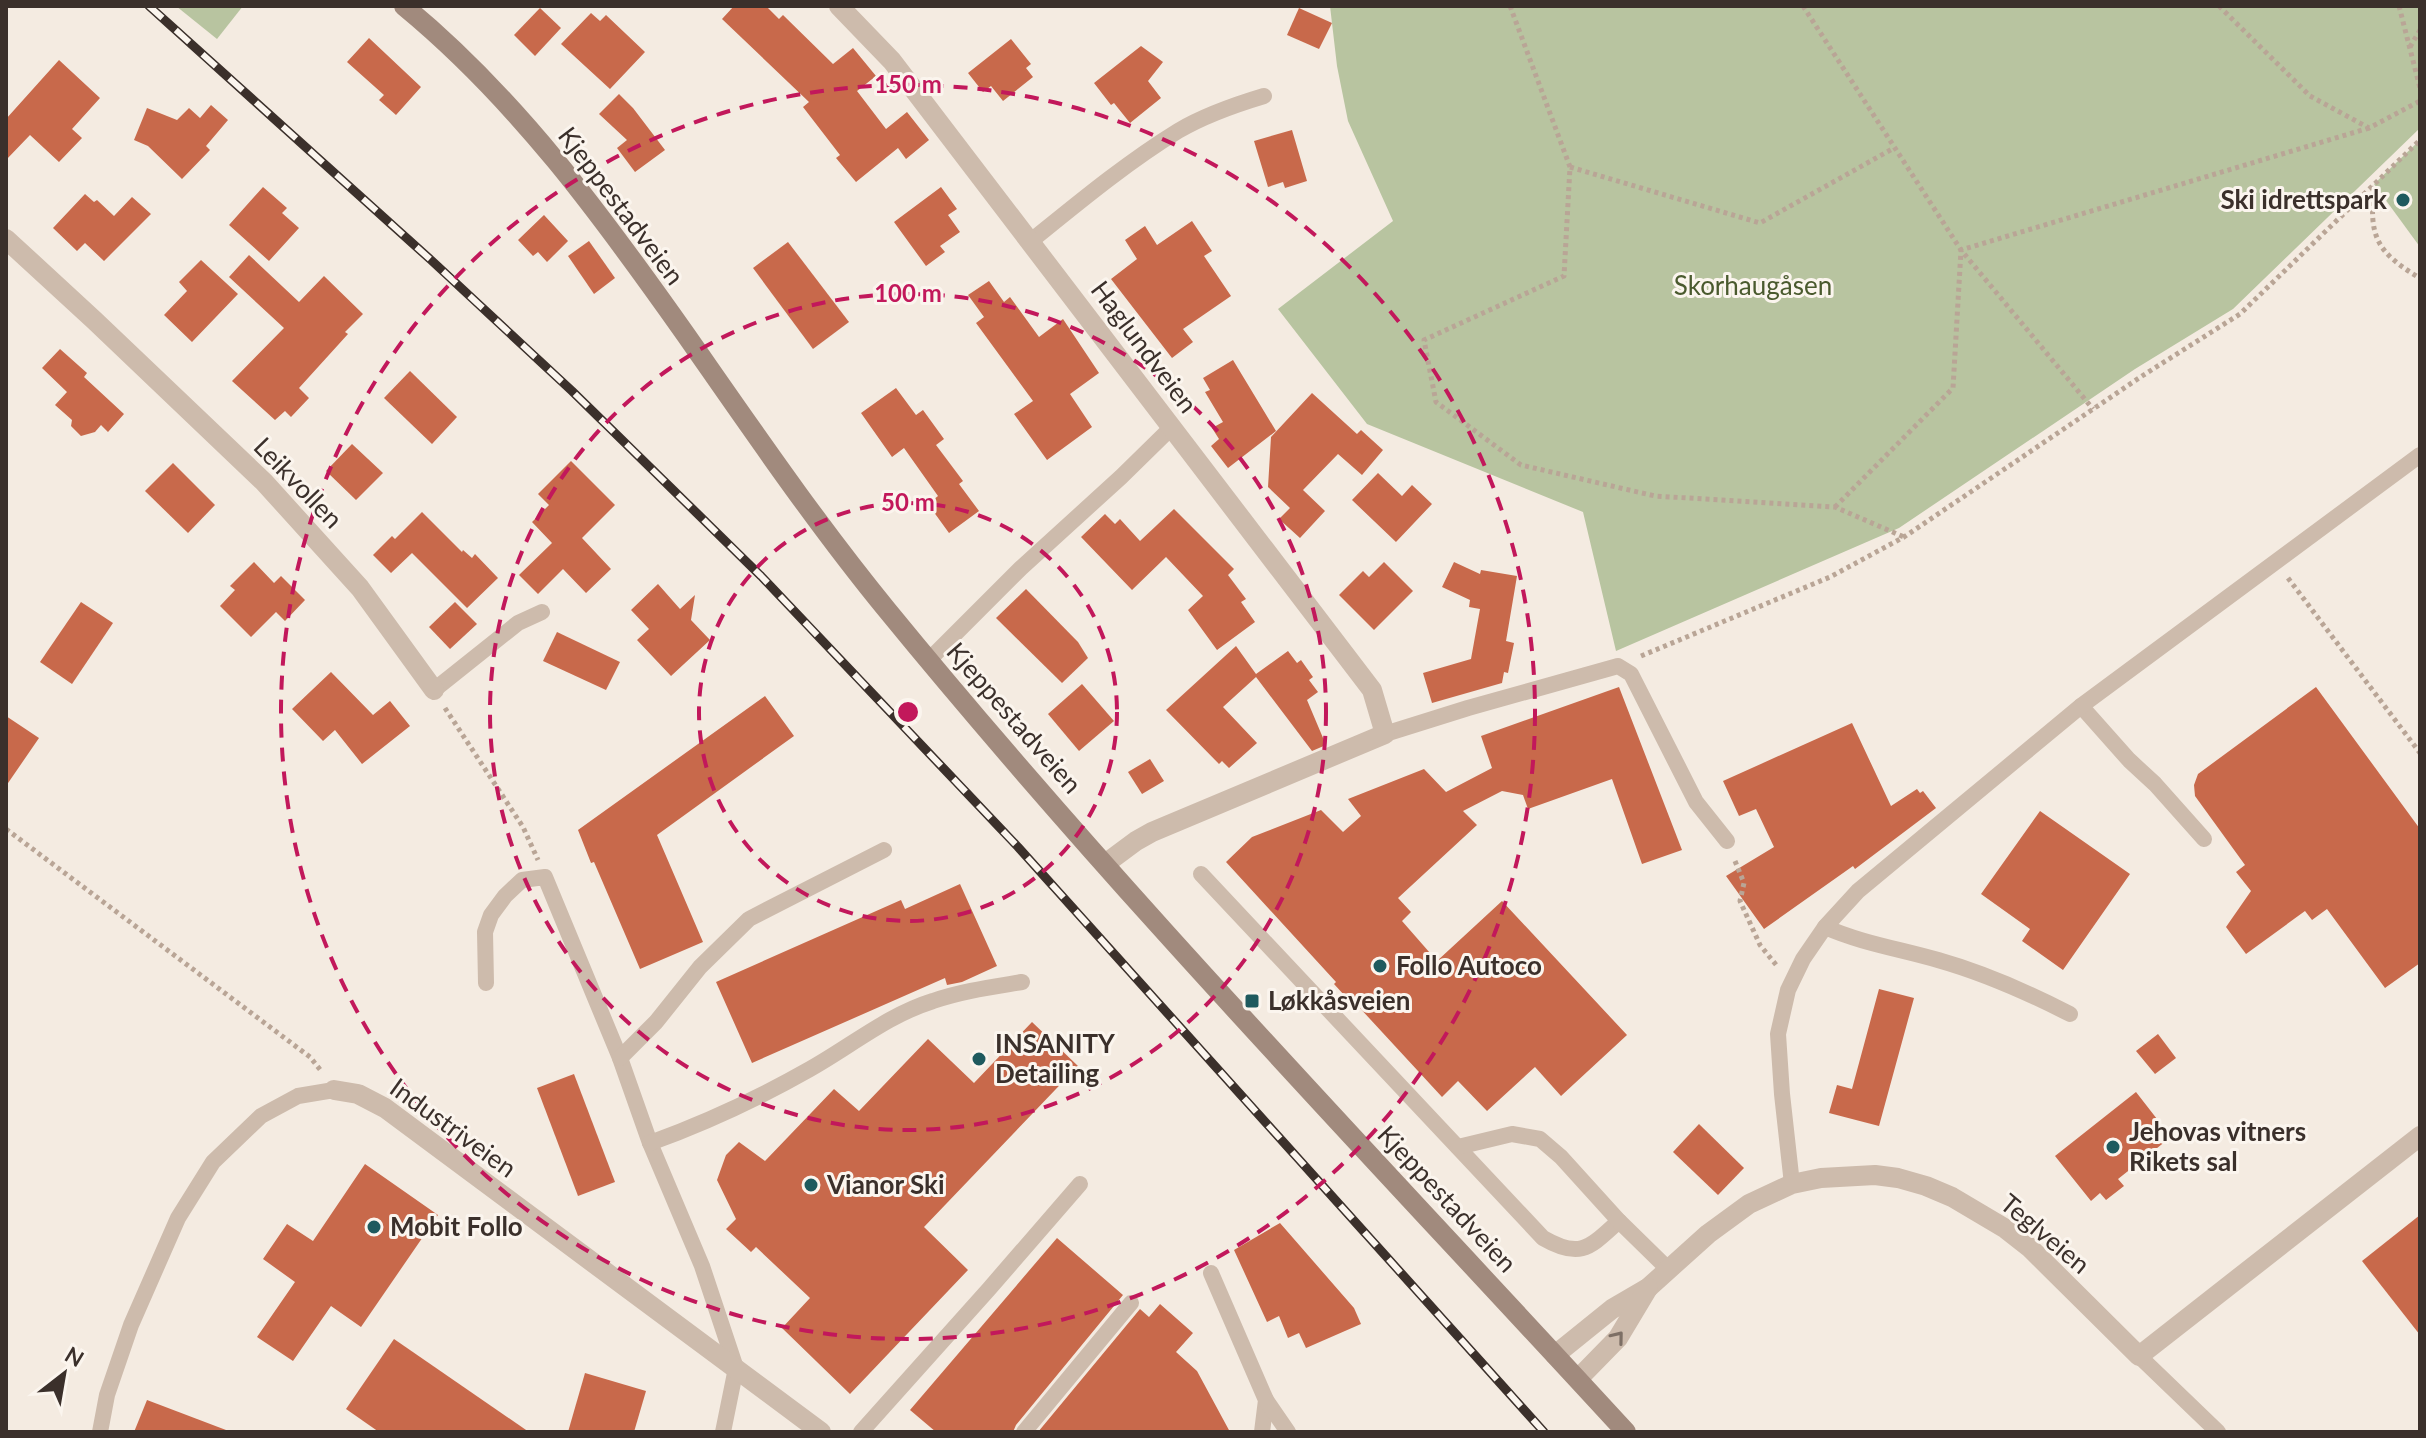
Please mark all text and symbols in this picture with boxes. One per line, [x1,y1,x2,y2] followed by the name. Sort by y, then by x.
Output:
[874,69,942,98] text: 150 m
[552,120,692,291] street label: Kjeppestadveien
[2220,183,2387,215] place label: Ski idrettspark
[2394,191,2412,209] marker: Ski idrettspark
[1674,269,1832,301] park label: Skorhaugåsen
[1085,274,1205,419] street label: Haglundveien
[874,278,942,307] text: 100 m
[248,430,350,534] street label: Leikvollen
[881,487,935,516] text: 50 m
[941,635,1089,799] street label: Kjeppestadveien
[894,698,922,726] centre of rings
[1396,949,1542,981] place label: Follo Autoco
[1371,957,1389,975] marker: Follo Autoco
[1268,984,1410,1016] place label: Løkkåsveien
[1243,992,1261,1010] marker: Løkkåsveien
[995,1027,1116,1089] place label: INSANITY Detailing
[970,1050,988,1068] marker: INSANITY Detailing
[384,1071,523,1184] street label: Industriveien
[2129,1115,2306,1177] place label: Jehovas vitners Rikets sal
[1371,1118,1524,1278] street label: Kjeppestadveien
[2104,1138,2122,1156] marker: Jehovas vitners Rikets sal
[826,1168,945,1200] place label: Vianor Ski
[802,1176,820,1194] marker: Vianor Ski
[1994,1187,2097,1280] street label: Teglveien
[390,1210,523,1242] place label: Mobit Follo
[365,1218,383,1236] marker: Mobit Follo
[1608,1332,1623,1346] one-way arrow
[24,1334,104,1414] north arrow
[60,1340,89,1372] text: N

